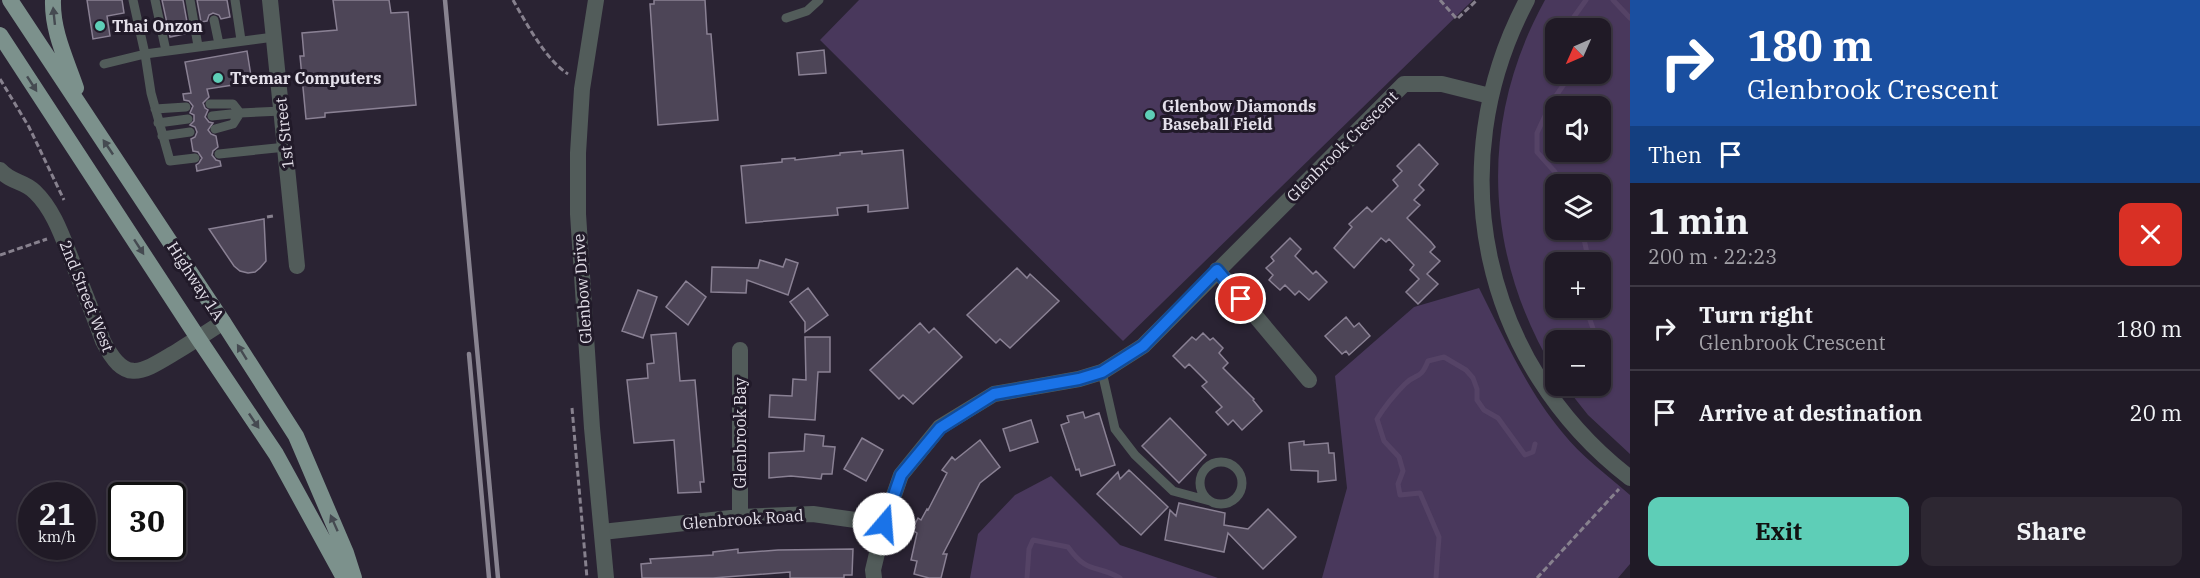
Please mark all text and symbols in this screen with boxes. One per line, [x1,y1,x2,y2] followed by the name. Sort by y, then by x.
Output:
[49,7,59,26] one-way arrow
[112,16,203,36] place label: Thai Onzon
[1545,18,1611,84] north arrow
[1545,18,1611,396] map controls
[1747,18,1873,73] text: 180 m
[93,19,107,33] marker: Thai Onzon
[1648,24,1726,102] icon: right
[230,68,381,88] place label: Tremar Computers
[211,71,225,85] marker: Tremar Computers
[1747,71,1999,106] text: Glenbrook Crescent
[26,76,37,92] one-way arrow
[1282,86,1402,206] street label: Glenbrook Crescent
[270,96,298,170] street label: 1st Street
[1162,96,1316,134] place label: Glenbow Diamonds Baseball Field
[1545,96,1611,162] button: sound
[1143,108,1157,122] marker: Glenbow Diamonds Baseball Field
[1714,138,1747,171] icon: arrive
[103,139,114,155] one-way arrow
[1648,140,1702,169] text: Then
[1545,174,1611,240] button: layers
[1648,197,1749,244] text: 1 min
[2119,203,2182,266] button: close
[568,233,596,345] street label: Glenbow Drive
[56,237,119,355] street label: 2nd Street West
[163,238,229,324] street label: Highway 1A
[133,239,144,256] one-way arrow
[1648,243,1777,270] text: 200 m · 22:23
[1545,252,1611,318] button: +
[1215,273,1266,324] pin
[1224,282,1257,315] icon: arrive
[1699,300,1813,329] text: Turn right
[1648,312,1681,345] icon: right
[2116,314,2182,343] text: 180 m
[1699,329,1886,356] text: Glenbrook Crescent
[1545,330,1611,396] button: −
[237,344,248,360] one-way arrow
[730,377,750,488] street label: Glenbrook Bay
[1648,396,1681,429] icon: arrive
[1699,398,1922,427] text: Arrive at destination
[2130,398,2182,427] text: 20 m
[248,413,260,429] one-way arrow
[108,482,186,560] speed limit sign: 30
[852,492,916,556] position arrow
[39,494,75,533] text: 21
[1648,497,1909,566] button: Exit
[1921,497,2182,566] button: Share
[682,505,804,533] street label: Glenbrook Road
[329,515,338,532] one-way arrow
[38,527,76,546] text: km/h

